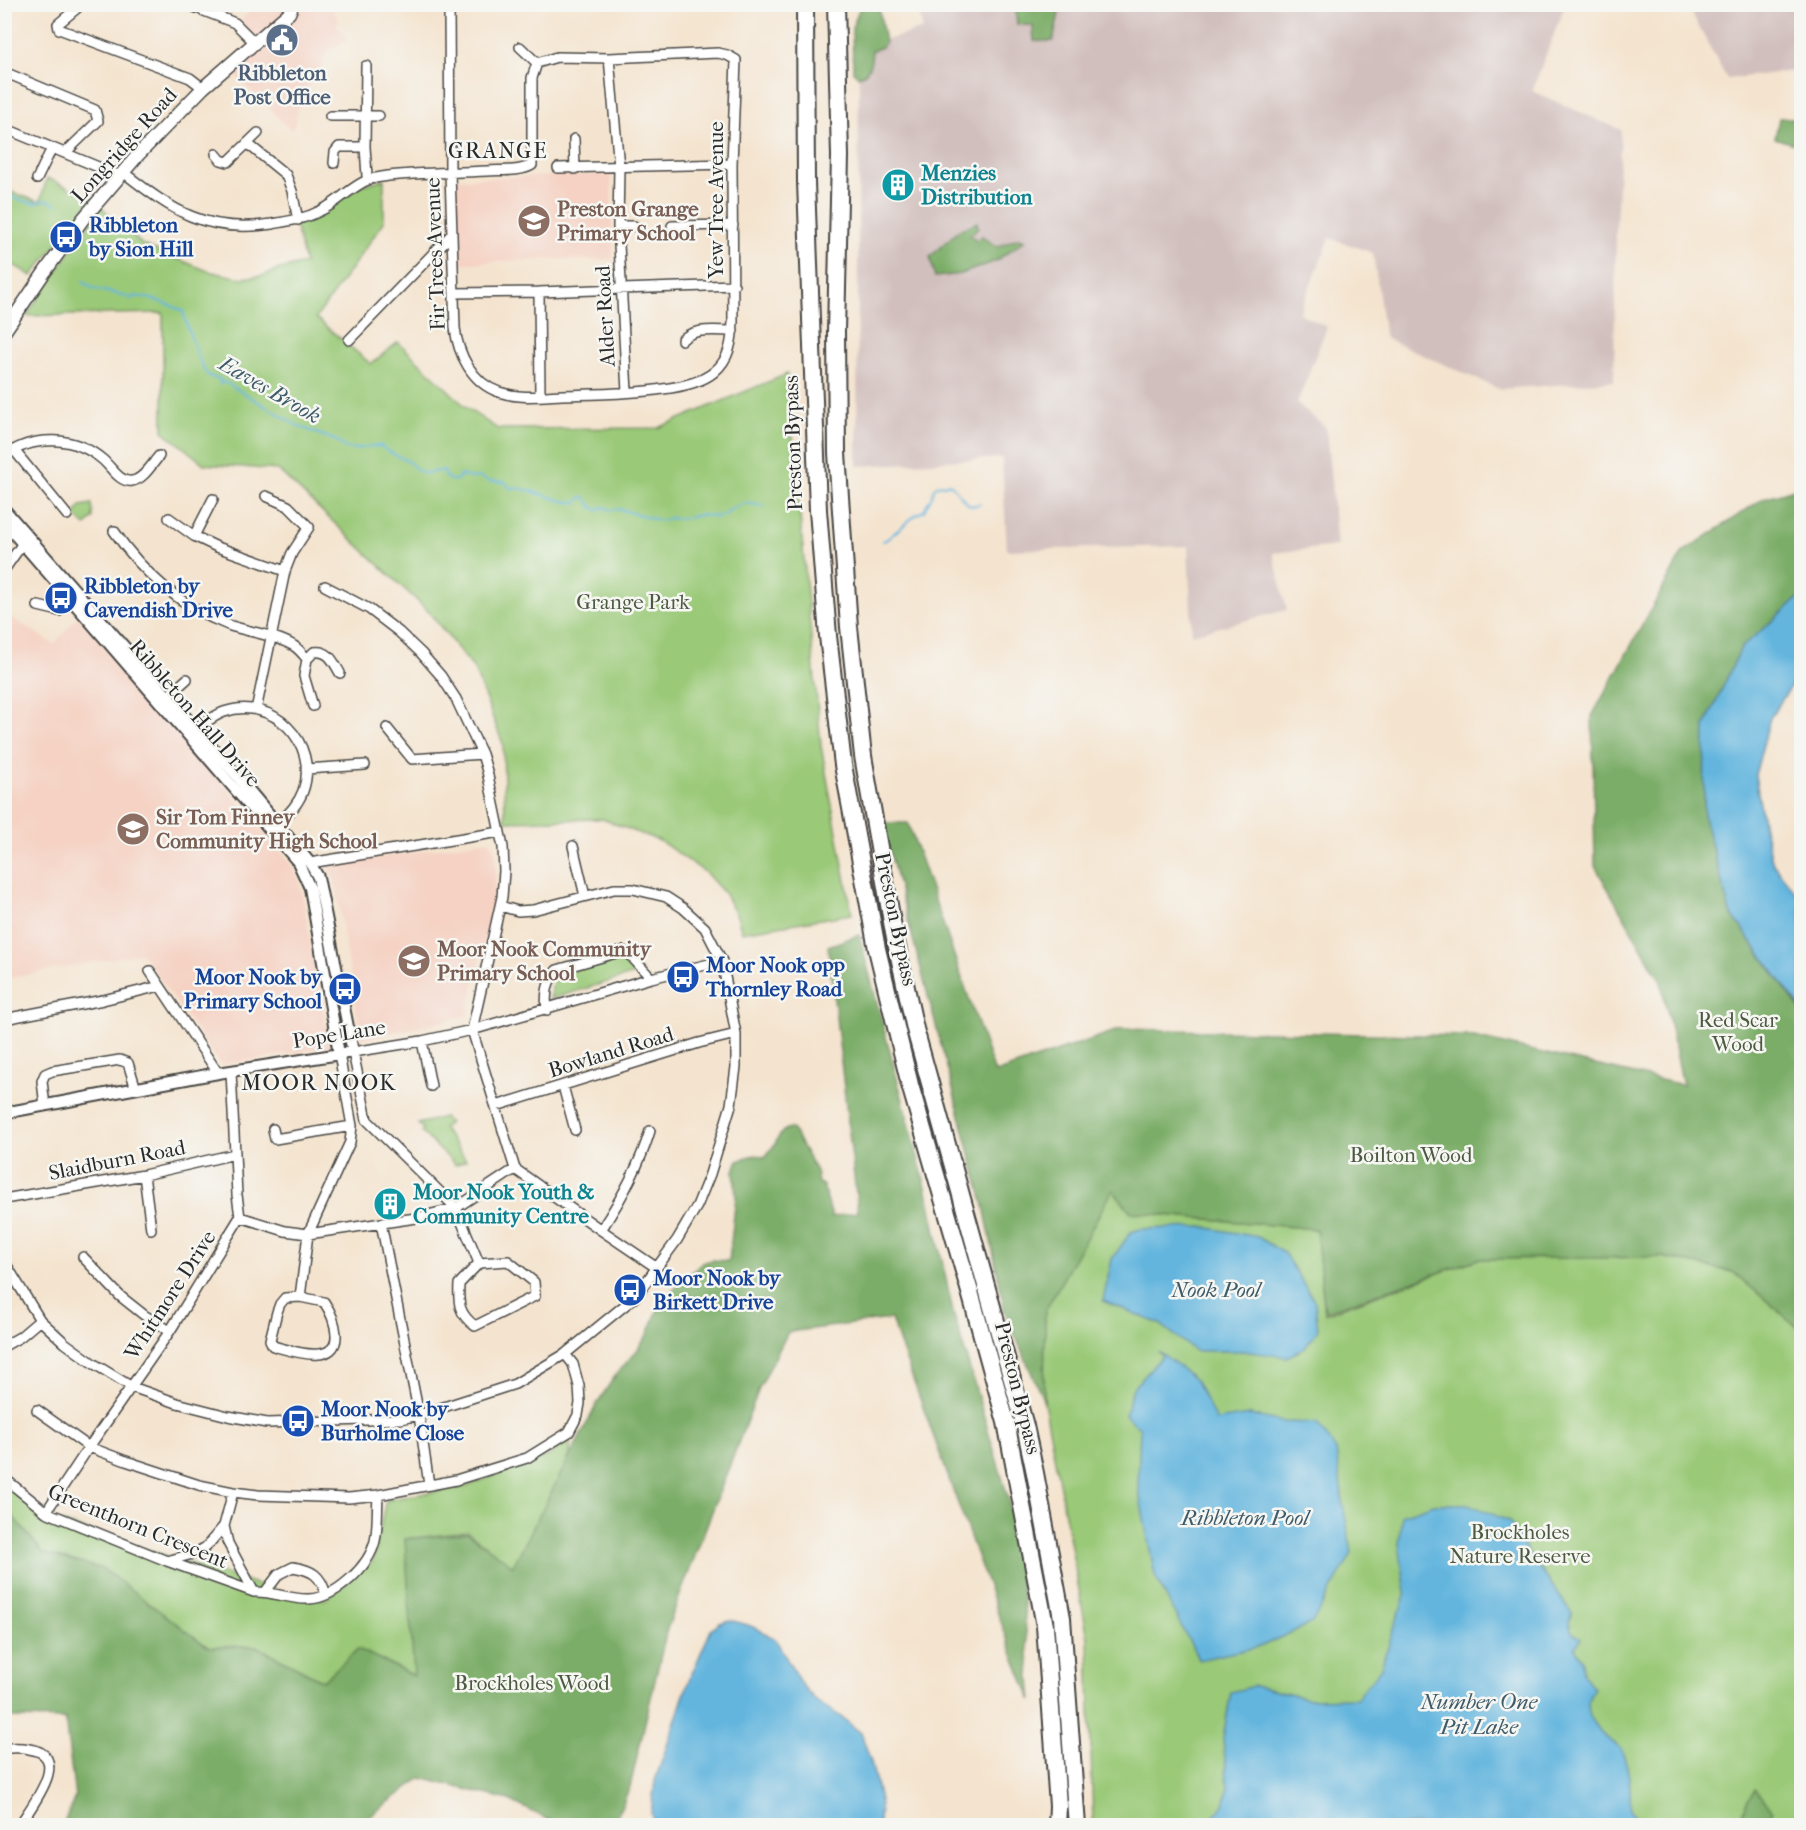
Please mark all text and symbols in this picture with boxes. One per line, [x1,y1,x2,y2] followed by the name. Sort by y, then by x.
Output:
[264,22,300,58] public building icon: Ribbleton Post Office
[233,61,331,109] place label: Ribbleton Post Office
[66,82,182,207] street label: Longridge Road
[704,121,728,280] street label: Yew Tree Avenue
[448,138,548,164] district label: GRANGE
[920,161,1033,209] place label: Menzies Distribution
[880,167,916,203] building icon: Menzies Distribution
[420,177,450,331] street label: Fir Trees Avenue
[557,197,699,245] place label: Preston Grange Primary School
[516,203,552,239] school or university icon: Preston Grange Primary School
[88,213,194,261] place label: Ribbleton by Sion Hill
[48,219,84,255] bus stop icon: Ribbleton by Sion Hill
[590,264,620,368] street label: Alder Road
[213,349,326,430] water label: Eaves Brook
[779,375,807,511] street label: Preston Bypass
[84,574,234,622] place label: Ribbleton by Cavendish Drive
[43,580,79,616] bus stop icon: Ribbleton by Cavendish Drive
[576,590,690,614] park label: Grange Park
[124,634,266,792] street label: Ribbleton Hall Drive
[156,805,378,853] place label: Sir Tom Finney Community High School
[115,811,151,847] school or university icon: Sir Tom Finney Community High School
[870,850,922,988] street label: Preston Bypass
[436,937,653,985] place label: Moor Nook Community Primary School
[396,943,432,979] school or university icon: Moor Nook Community Primary School
[705,953,846,1001] place label: Moor Nook opp Thornley Road
[665,959,701,995] bus stop icon: Moor Nook opp Thornley Road
[184,965,324,1013] place label: Moor Nook by Primary School
[327,971,363,1007] bus stop icon: Moor Nook by Primary School
[1698,1008,1778,1056] park label: Red Scar Wood
[291,1015,387,1053] street label: Pope Lane
[545,1021,677,1082] street label: Bowland Road
[241,1070,397,1096] district label: MOOR NOOK
[47,1135,188,1185] street label: Slaidburn Road
[1350,1143,1473,1167] park label: Boilton Wood
[412,1180,594,1228] place label: Moor Nook Youth & Community Centre
[372,1186,408,1222] building icon: Moor Nook Youth & Community Centre
[119,1226,221,1365] street label: Whitmore Drive
[652,1266,782,1314] place label: Moor Nook by Birkett Drive
[612,1272,648,1308] bus stop icon: Moor Nook by Birkett Drive
[1171,1277,1263,1303] water label: Nook Pool
[990,1319,1046,1457] street label: Preston Bypass
[320,1397,465,1445] place label: Moor Nook by Burholme Close
[280,1403,316,1439] bus stop icon: Moor Nook by Burholme Close
[45,1479,232,1573] street label: Greenthorn Crescent
[1179,1505,1312,1531] water label: Ribbleton Pool
[1449,1520,1591,1568] park label: Brockholes Nature Reserve
[454,1671,610,1695] park label: Brockholes Wood
[1420,1689,1538,1740] water label: Number One Pit Lake

